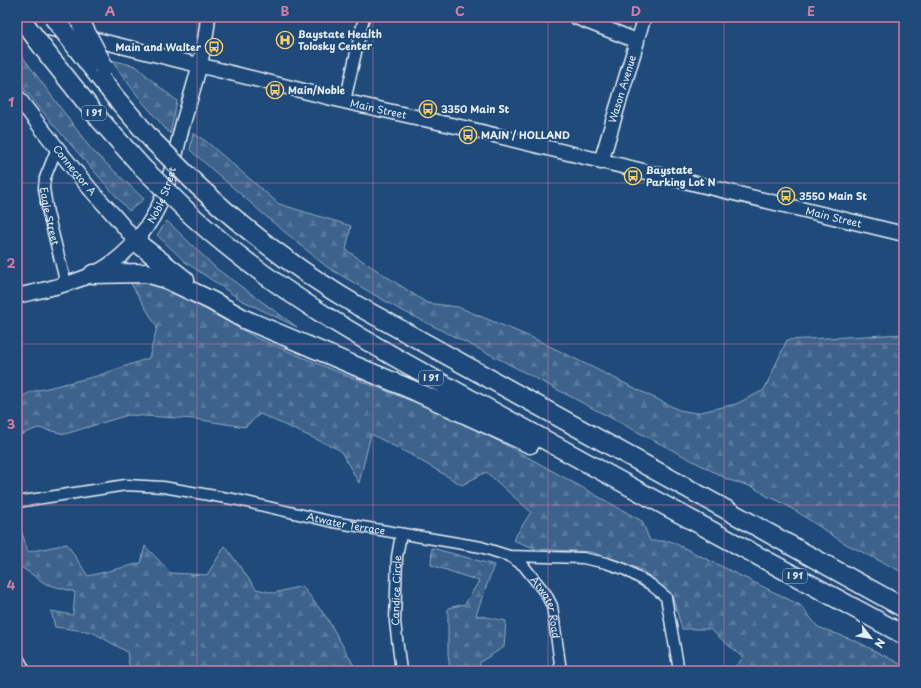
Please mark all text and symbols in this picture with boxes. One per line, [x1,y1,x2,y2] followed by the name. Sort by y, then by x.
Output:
[105,1,115,20] text: A
[281,1,290,20] text: B
[455,1,465,20] text: C
[631,1,641,20] text: D
[807,1,815,20] text: E
[298,26,382,53] place label: Baystate Health Tolosky Center
[275,30,295,50] hospital icon: Baystate Health Tolosky Center
[204,37,224,57] bus stop icon: Main and Walter
[116,39,202,54] place label: Main and Walter
[604,52,639,125] street label: Wason Avenue
[265,80,285,100] bus stop icon: Main/Noble
[288,82,345,97] place label: Main/Noble
[8,92,14,111] text: 1
[349,95,408,122] street label: Main Street
[418,99,438,119] bus stop icon: 3350 Main St
[441,101,510,116] place label: 3350 Main St
[82,106,106,120] road number: I 91
[458,125,478,145] bus stop icon: MAIN / HOLLAND
[481,127,570,142] place label: MAIN / HOLLAND
[50,141,100,199] street label: Connector A
[646,162,716,189] place label: Baystate Parking Lot N
[143,165,179,226] street label: Noble Street
[623,166,643,186] bus stop icon: Baystate Parking Lot N
[37,186,64,247] street label: Eagle Street
[776,186,796,206] bus stop icon: 3550 Main St
[799,188,867,203] place label: 3550 Main St
[804,203,863,231] street label: Main Street
[6,253,16,272] text: 2
[419,371,443,385] road number: I 91
[7,414,16,433] text: 3
[305,508,386,538] street label: Atwater Terrace
[387,555,404,626] street label: Candice Circle
[783,569,807,583] road number: I 91
[527,572,564,639] street label: Atwater Road
[7,575,16,594] text: 4
[851,618,891,658] north arrow
[870,635,890,652] text: N

